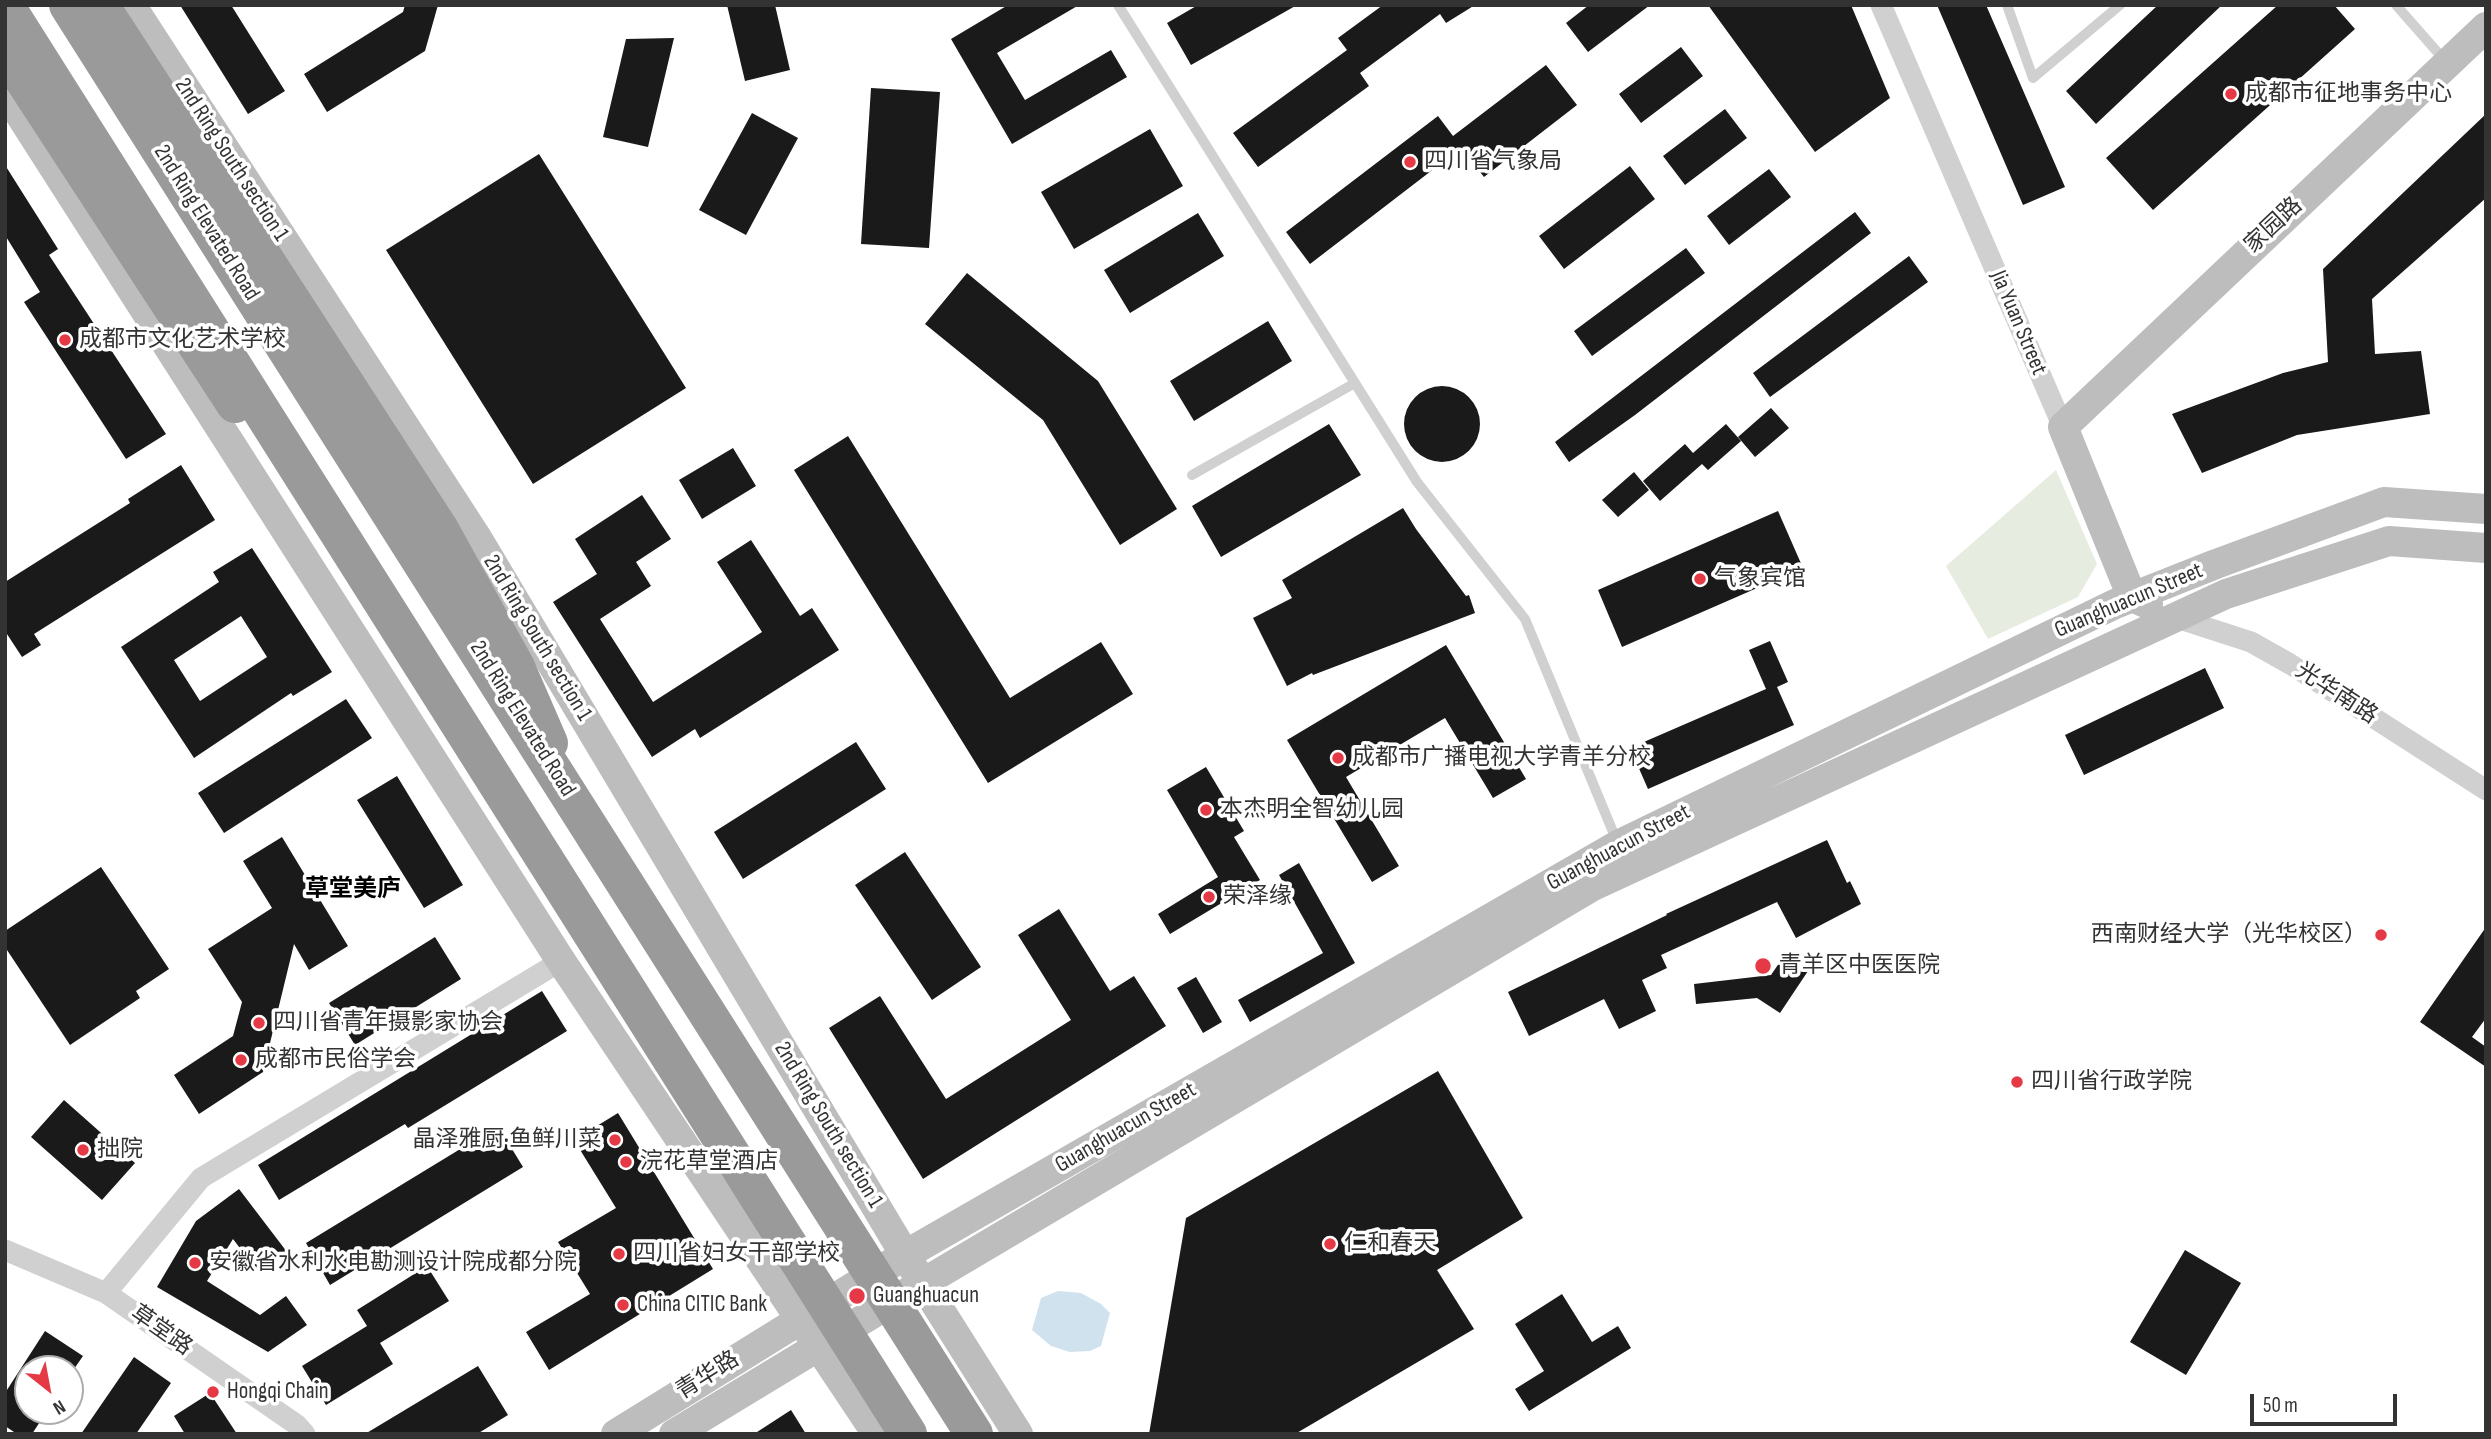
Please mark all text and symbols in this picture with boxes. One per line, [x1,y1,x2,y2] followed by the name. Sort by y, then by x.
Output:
[168,73,294,247] street label: 2nd Ring South section 1
[2245,80,2452,108] place label: 成都市征地事务中心
[2223,86,2239,102] marker: 成都市征地事务中心
[147,140,265,306] street label: 2nd Ring Elevated Road
[1424,148,1562,176] place label: 四川省气象局
[1402,154,1418,170] marker: 四川省气象局
[2239,192,2309,260] street label: 家园路
[1984,267,2052,379] street label: Jia Yuan Street
[79,326,286,354] place label: 成都市文化艺术学校
[57,332,73,348] marker: 成都市文化艺术学校
[477,550,597,726] street label: 2nd Ring South section 1
[2051,557,2207,645] street label: Guanghuacun Street
[1714,565,1806,593] place label: 气象宾馆
[1692,571,1708,587] marker: 气象宾馆
[463,636,581,802] street label: 2nd Ring Elevated Road
[2290,657,2382,731] street label: 光华南路
[1352,744,1651,772] place label: 成都市广播电视大学青羊分校
[1330,750,1346,766] marker: 成都市广播电视大学青羊分校
[1220,796,1404,824] place label: 本杰明全智幼儿园
[1543,799,1695,897] street label: Guanghuacun Street
[1198,802,1214,818] marker: 本杰明全智幼儿园
[305,876,401,904] district label: 草堂美庐
[1223,883,1292,911] place label: 荣泽缘
[1201,889,1217,905] marker: 荣泽缘
[2091,921,2367,949] place label: 西南财经大学（光华校区）
[2373,927,2389,943] marker: 西南财经大学（光华校区）
[1779,952,1940,980] place label: 青羊区中医医院
[1753,956,1773,976] marker: 青羊区中医医院
[273,1009,503,1037] place label: 四川省青年摄影家协会
[251,1015,267,1031] marker: 四川省青年摄影家协会
[768,1037,888,1213] street label: 2nd Ring South section 1
[255,1046,416,1074] place label: 成都市民俗学会
[233,1052,249,1068] marker: 成都市民俗学会
[2031,1068,2192,1096] place label: 四川省行政学院
[2009,1074,2025,1090] marker: 四川省行政学院
[1051,1077,1201,1179] street label: Guanghuacun Street
[412,1126,601,1154] place label: 晶泽雅厨·鱼鲜川菜
[607,1132,623,1148] marker: 晶泽雅厨·鱼鲜川菜
[97,1136,143,1164] place label: 拙院
[75,1142,91,1158] marker: 拙院
[640,1148,778,1176] place label: 浣花草堂酒店
[618,1154,634,1170] marker: 浣花草堂酒店
[1344,1230,1436,1258] place label: 仁和春天
[1322,1236,1338,1252] marker: 仁和春天
[633,1240,840,1268] place label: 四川省妇女干部学校
[611,1246,627,1262] marker: 四川省妇女干部学校
[209,1249,577,1277] place label: 安徽省水利水电勘测设计院成都分院
[187,1255,203,1271] marker: 安徽省水利水电勘测设计院成都分院
[873,1282,979,1310] place label: Guanghuacun
[847,1286,867,1306] marker: Guanghuacun
[637,1291,767,1319] place label: China CITIC Bank
[615,1297,631,1313] marker: China CITIC Bank
[125,1300,197,1362] street label: 草堂路
[671,1346,745,1406] street label: 青华路
[14,1355,84,1425] north arrow
[227,1378,329,1406] place label: Hongqi Chain
[2253,1380,2400,1424] scale bar
[205,1384,221,1400] marker: Hongqi Chain
[2263,1393,2298,1418] text: 50 m
[49,1394,69,1419] text: N

